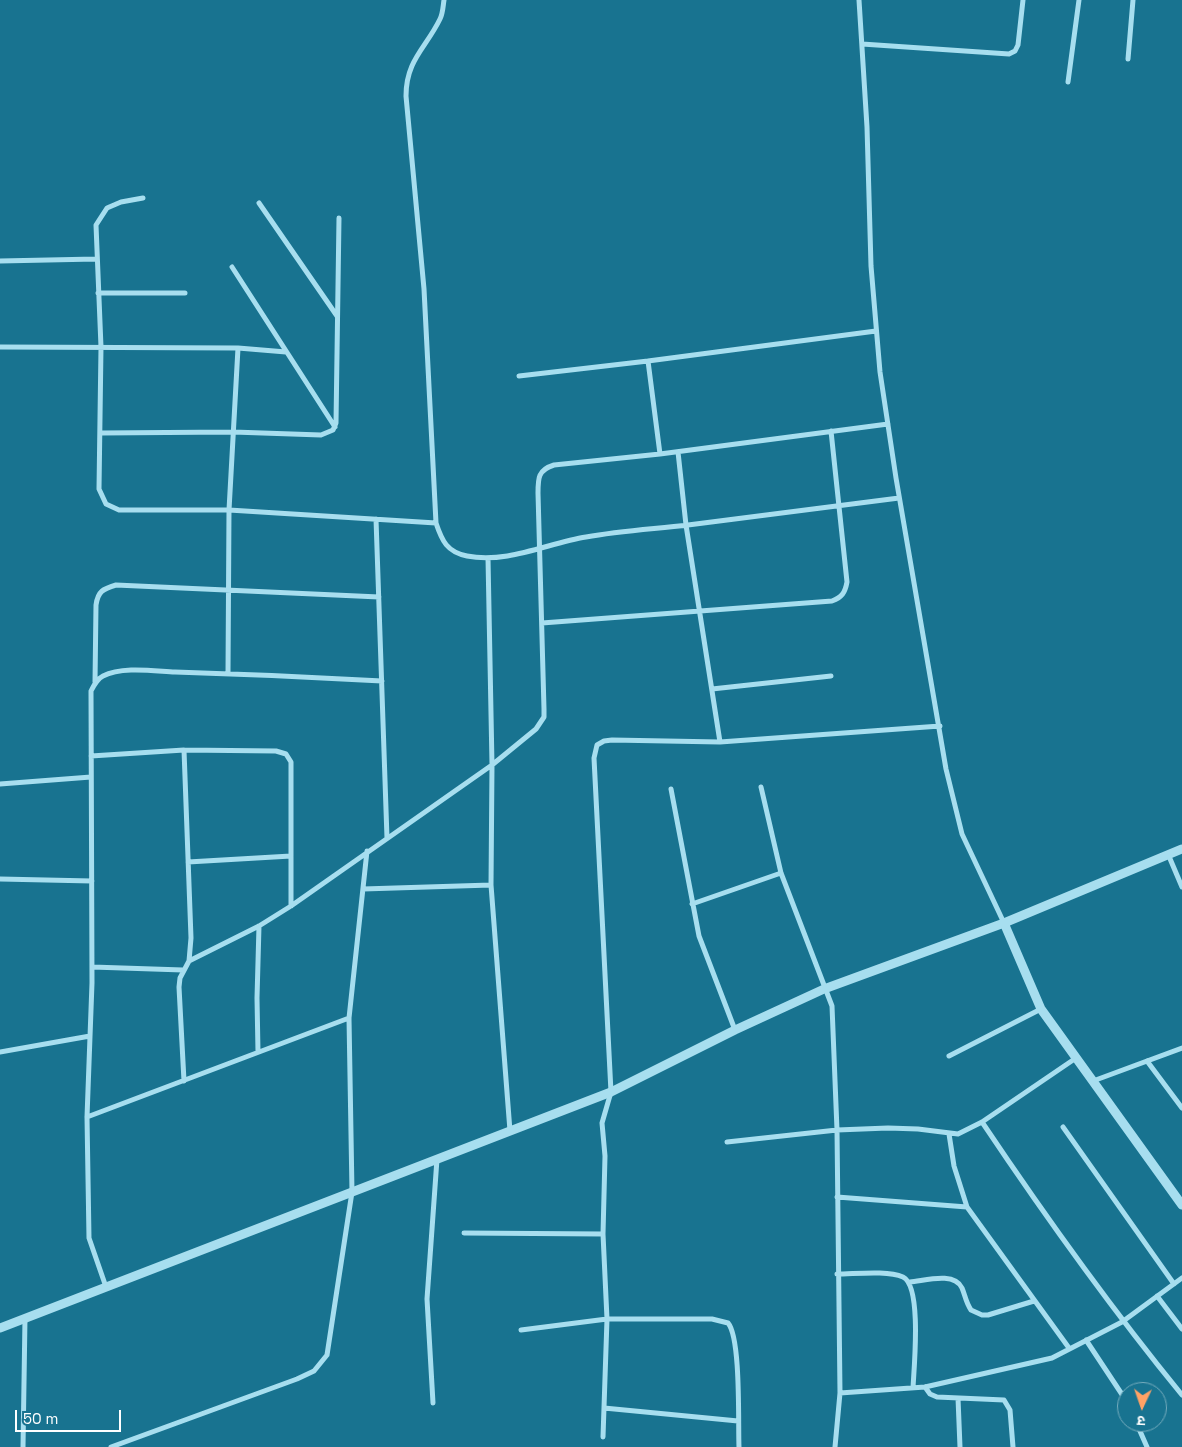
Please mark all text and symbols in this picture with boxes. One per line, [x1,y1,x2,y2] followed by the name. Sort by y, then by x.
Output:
[1117,1382,1167,1432] north arrow
[18,1400,124,1432] scale bar
[23,1409,58,1428] text: 50 m
[1137,1412,1146,1430] text: उ

